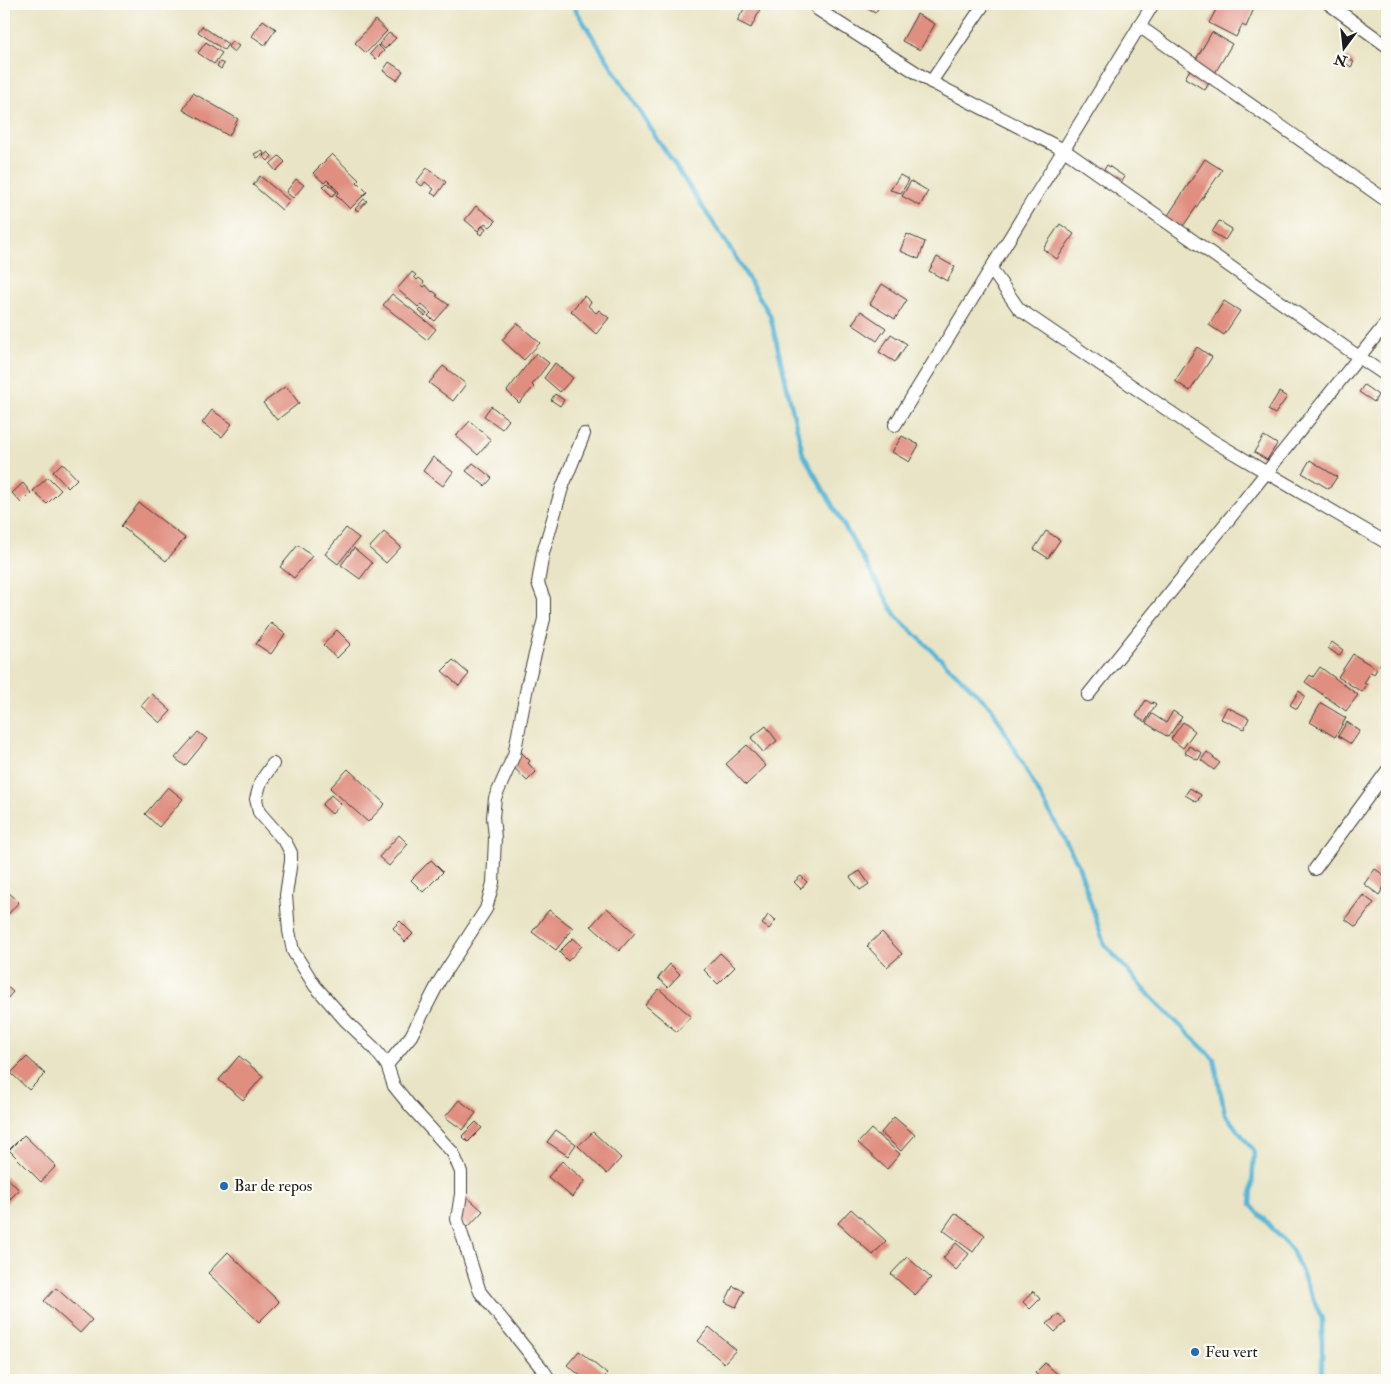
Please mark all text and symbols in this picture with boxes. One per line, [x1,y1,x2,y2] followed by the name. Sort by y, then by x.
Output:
[1318,22,1368,72] north arrow
[1332,50,1350,70] text: N
[234,1176,312,1197] place label: Bar de repos
[218,1180,230,1192] marker: Bar de repos
[1205,1342,1258,1362] place label: Feu vert
[1189,1346,1201,1358] marker: Feu vert

